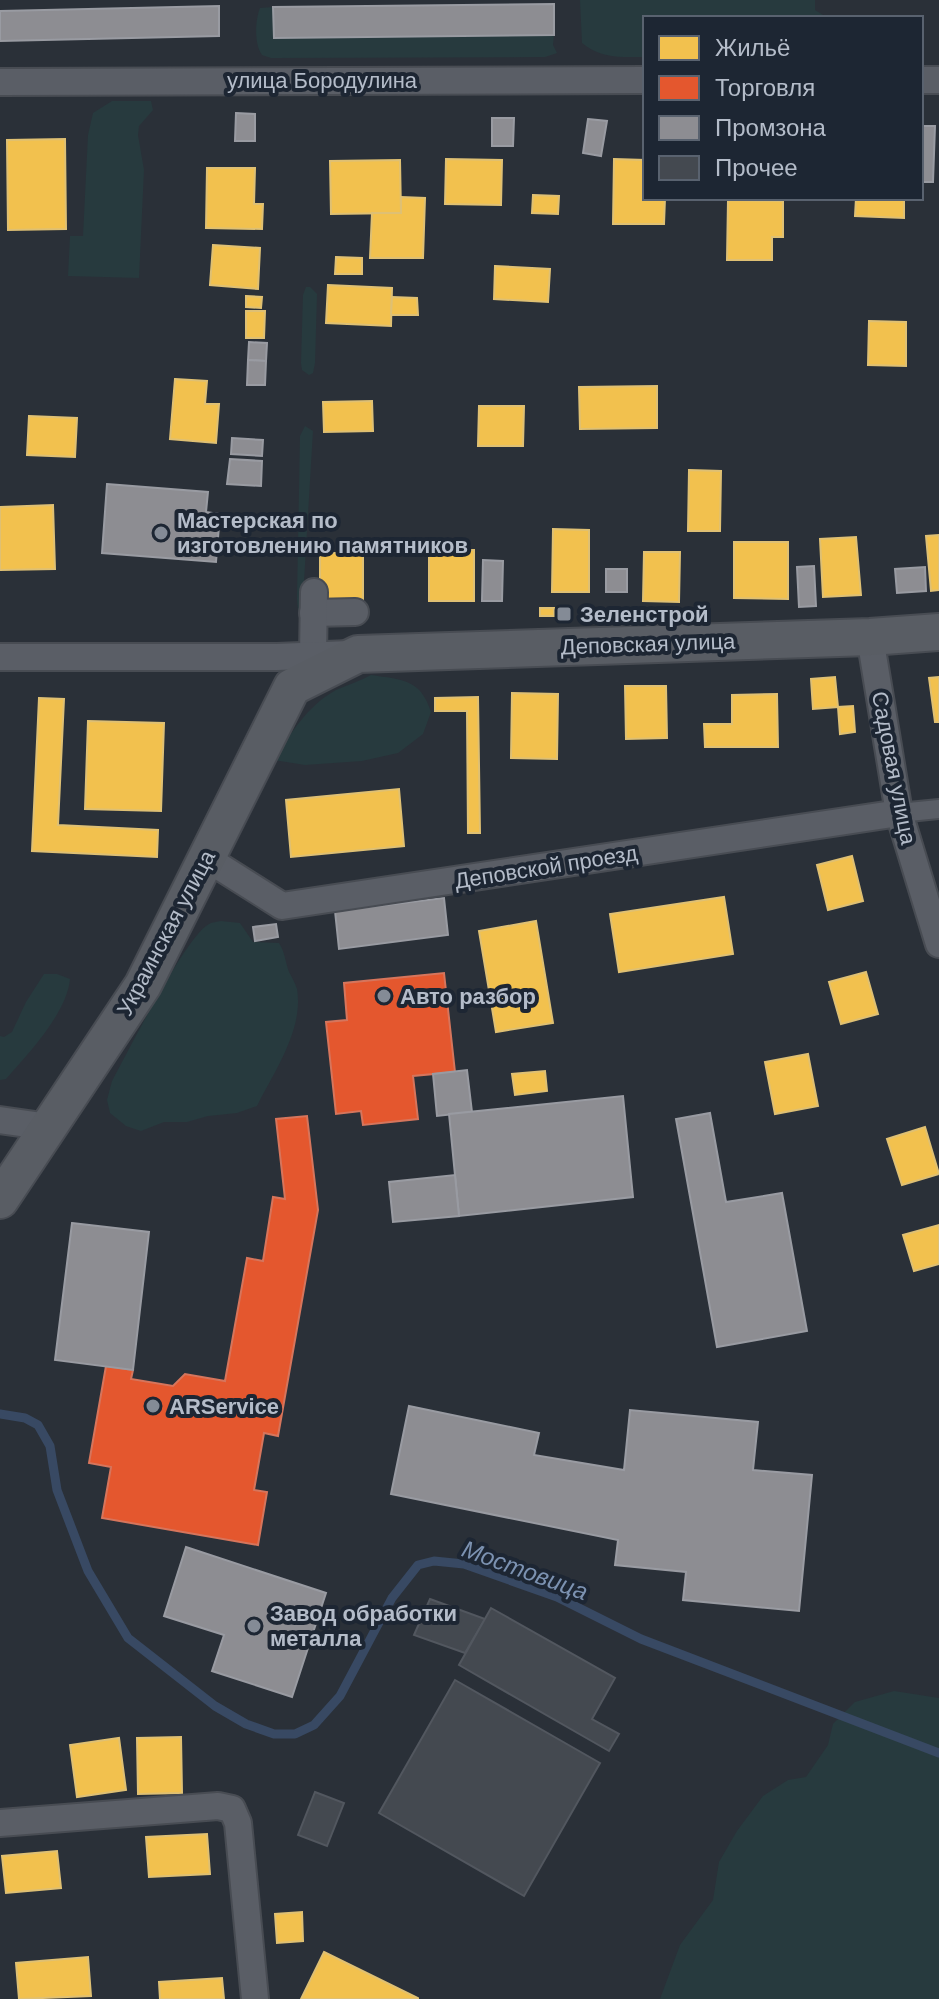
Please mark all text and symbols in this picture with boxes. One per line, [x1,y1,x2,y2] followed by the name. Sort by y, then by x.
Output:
[643,16,923,200] legend
[715,34,790,61] text: Жильё
[227,68,418,93] street label: улица Бородулина
[715,74,815,101] text: Торговля
[715,114,827,141] text: Промзона
[715,154,798,181] text: Прочее
[177,508,468,558] place label: Мастерская по изготовлению памятников
[152,524,170,542] marker: Мастерская по изготовлению памятников
[580,602,709,627] place label: Зеленстрой
[555,605,573,623] marker: Зеленстрой
[560,628,736,660] street label: Деповская улица
[867,689,921,848] street label: Садовая улица
[453,840,639,894] street label: Деповской проезд
[112,846,220,1020] street label: Украинская улица
[400,984,536,1009] place label: Авто разбор
[375,987,393,1005] marker: Авто разбор
[169,1394,279,1419] place label: ARService
[144,1397,162,1415] marker: ARService
[459,1535,591,1605] water label: Мостовица
[270,1601,457,1651] place label: Завод обработки металла
[245,1617,263,1635] marker: Завод обработки металла

